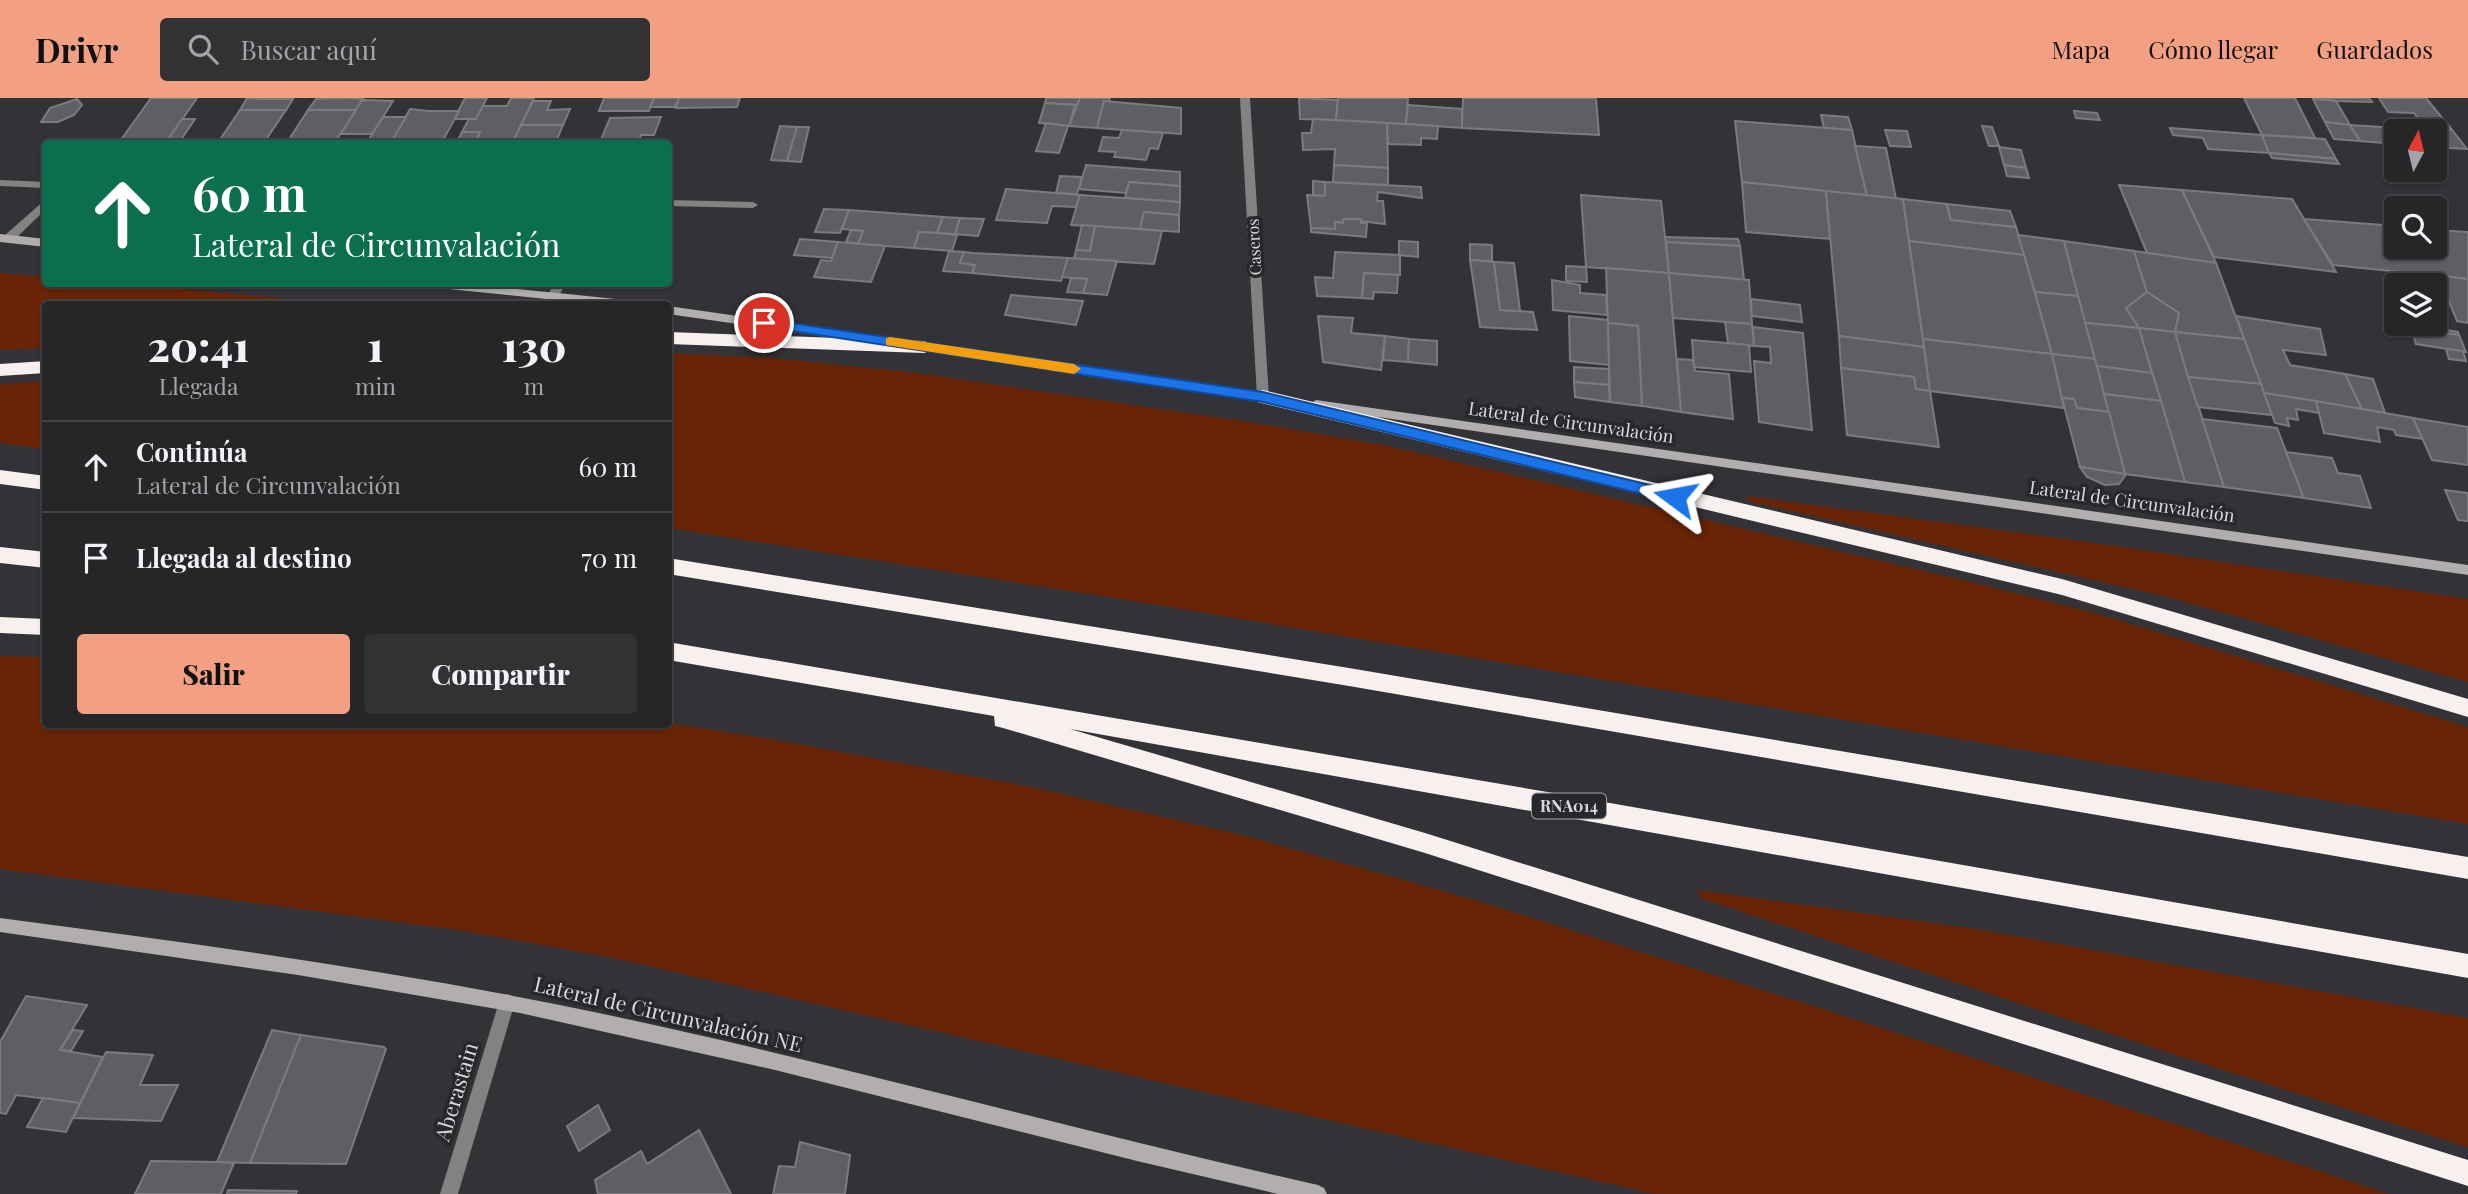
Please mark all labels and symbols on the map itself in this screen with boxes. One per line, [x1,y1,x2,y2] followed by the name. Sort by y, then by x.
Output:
[2384,119,2446,182] north arrow
[1242,218,1265,276] street label: Caseros
[734,293,794,353] pin
[1467,396,1676,448] street label: Lateral de Circunvalación
[1638,460,1712,534] position arrow
[2028,475,2237,527] street label: Lateral de Circunvalación
[1532,793,1606,818] road number: RNA014
[532,969,805,1058] street label: Lateral de Circunvalación NE
[427,1038,483,1145] street label: Aberastain

